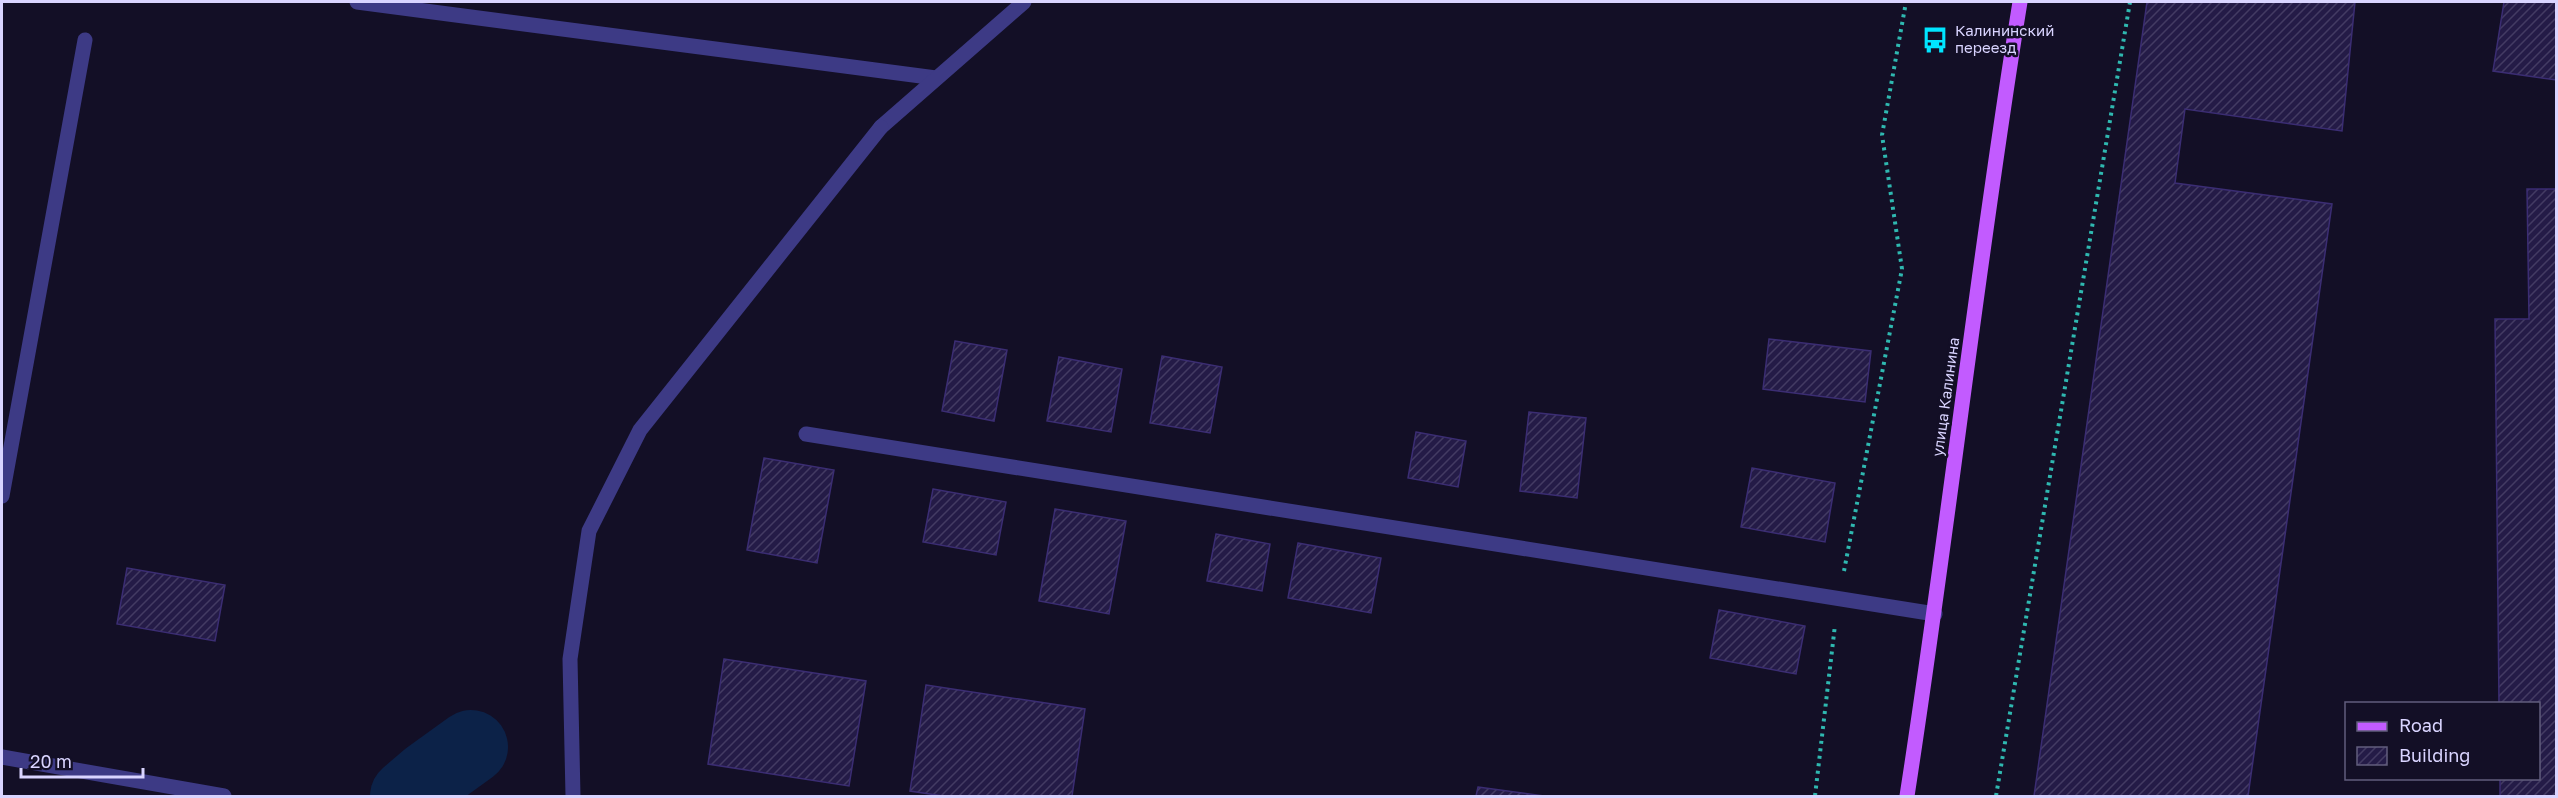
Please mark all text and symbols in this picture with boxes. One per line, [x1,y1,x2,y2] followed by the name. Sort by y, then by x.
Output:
[1955,21,2054,56] place label: Калининский переезд
[1920,25,1950,55] bus stop icon: Калининский переезд
[1928,336,1962,458] street label: улица Калинина
[2345,702,2540,780] legend
[2399,714,2443,736] text: Road
[21,741,142,779] scale bar
[2399,744,2470,766] text: Building
[30,750,72,772] text: 20 m

